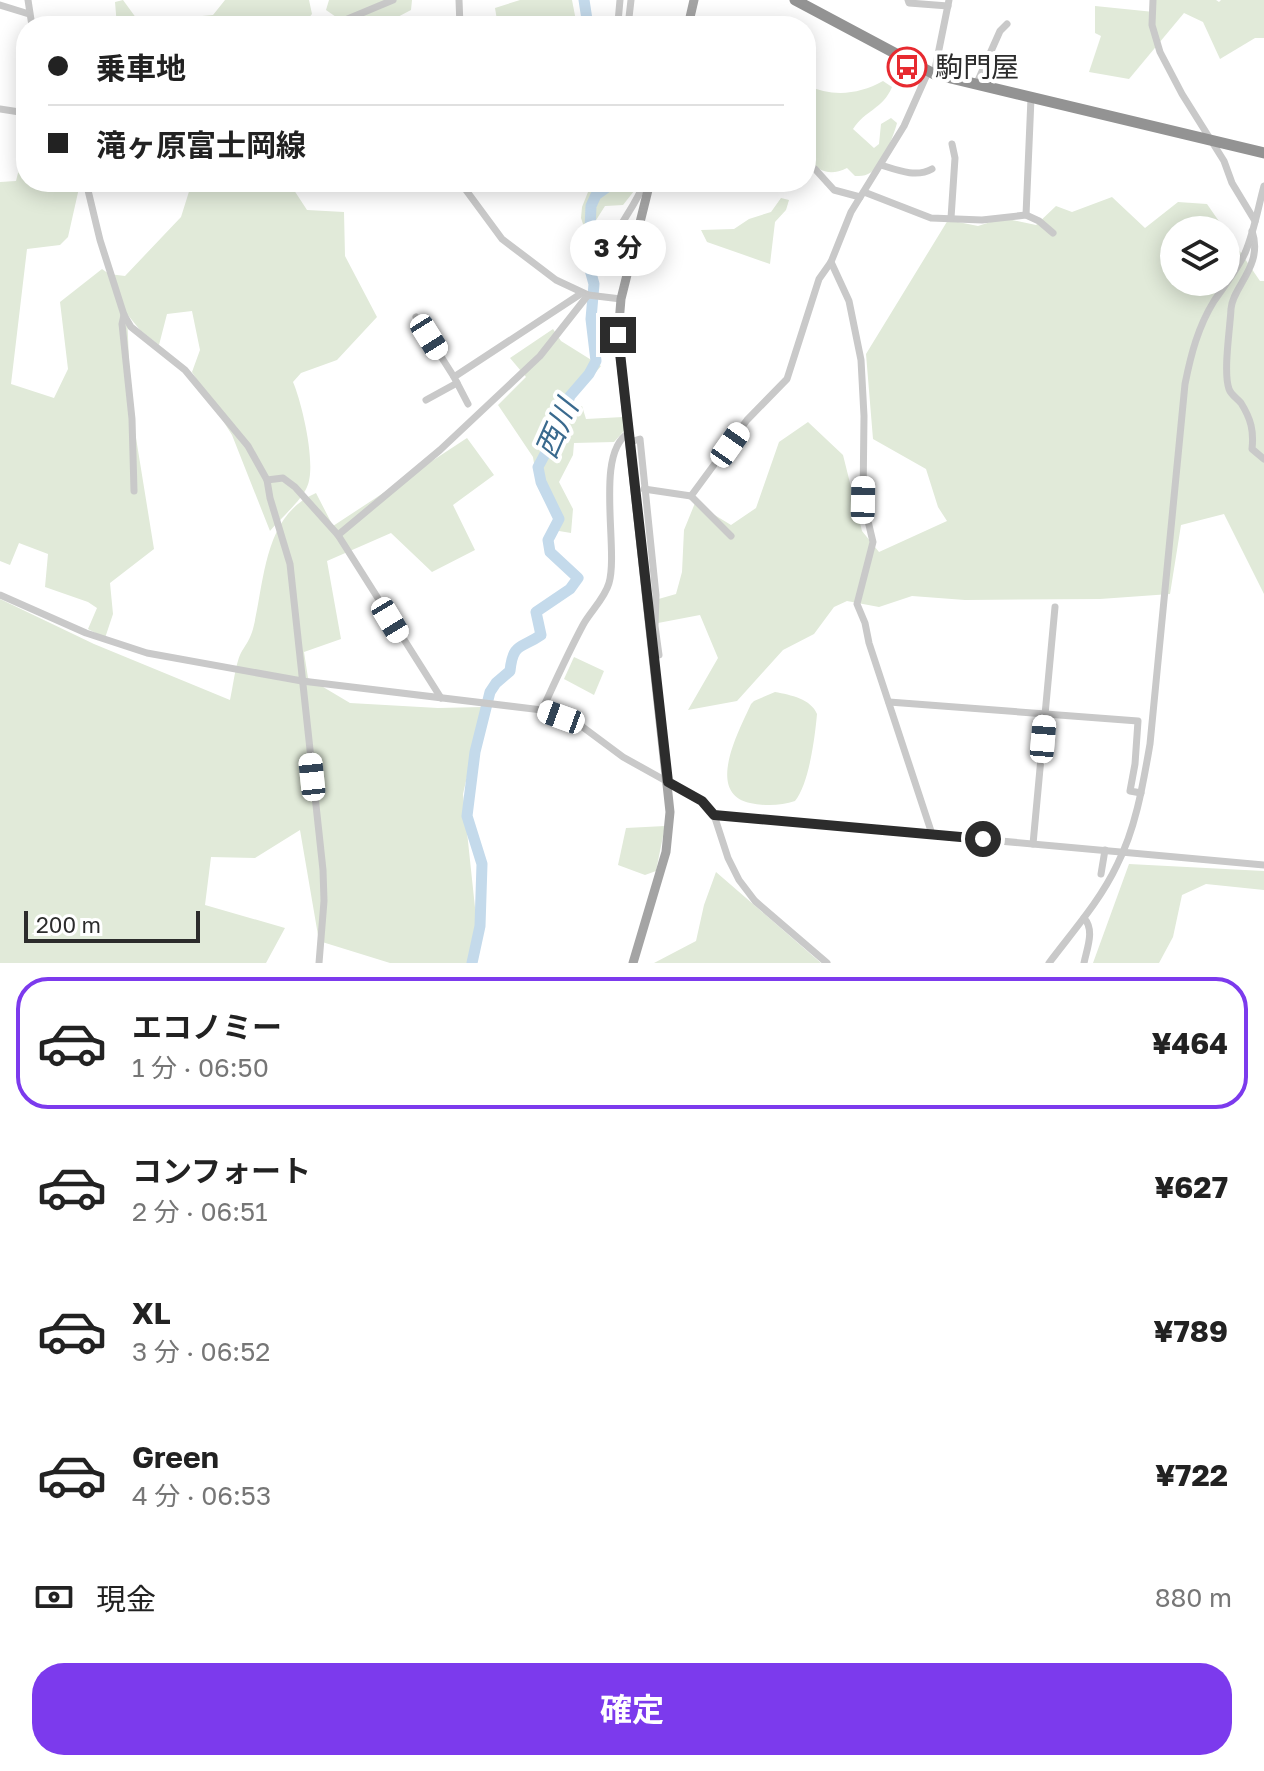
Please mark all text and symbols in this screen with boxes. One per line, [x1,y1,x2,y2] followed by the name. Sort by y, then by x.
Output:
[886,46,928,88] bus stop icon: 駒門屋
[96,50,186,86] text: 乗車地
[935,50,1019,83] place label: 駒門屋
[96,127,306,163] text: 滝ヶ原富士岡線
[1160,216,1240,296] map controls
[1160,216,1240,296] button: layers
[570,219,666,275] callout: 3 分
[594,232,642,263] text: 3 分
[406,310,452,364] car
[600,317,636,353] route end
[527,391,586,463] water label: 西川
[706,418,754,472] car
[851,476,875,524] car
[367,593,413,647] car
[534,698,588,736] car
[1029,714,1057,764] car
[298,752,326,802] car
[965,821,1001,857] route start
[24,907,200,943] scale bar
[36,911,101,938] text: 200 m
[36,1007,108,1079] icon: car
[132,1009,282,1045] text: エコノミー
[1152,1025,1228,1061] text: ¥464
[132,1052,269,1083] text: 1 分 · 06:50
[36,1151,108,1223] icon: car
[132,1153,311,1189] text: コンフォート
[1155,1169,1228,1205] text: ¥627
[132,1196,268,1227] text: 2 分 · 06:51
[36,1295,108,1367] icon: car
[132,1295,171,1331] text: XL
[1154,1313,1228,1349] text: ¥789
[132,1336,270,1367] text: 3 分 · 06:52
[36,1439,108,1511] icon: car
[132,1439,219,1475] text: Green
[1155,1457,1228,1493] text: ¥722
[132,1480,271,1511] text: 4 分 · 06:53
[32,1575,76,1619] icon: cash
[96,1581,156,1617] text: 現金
[1155,1582,1232,1613] text: 880 m
[32,1663,1232,1755] button: 確定

